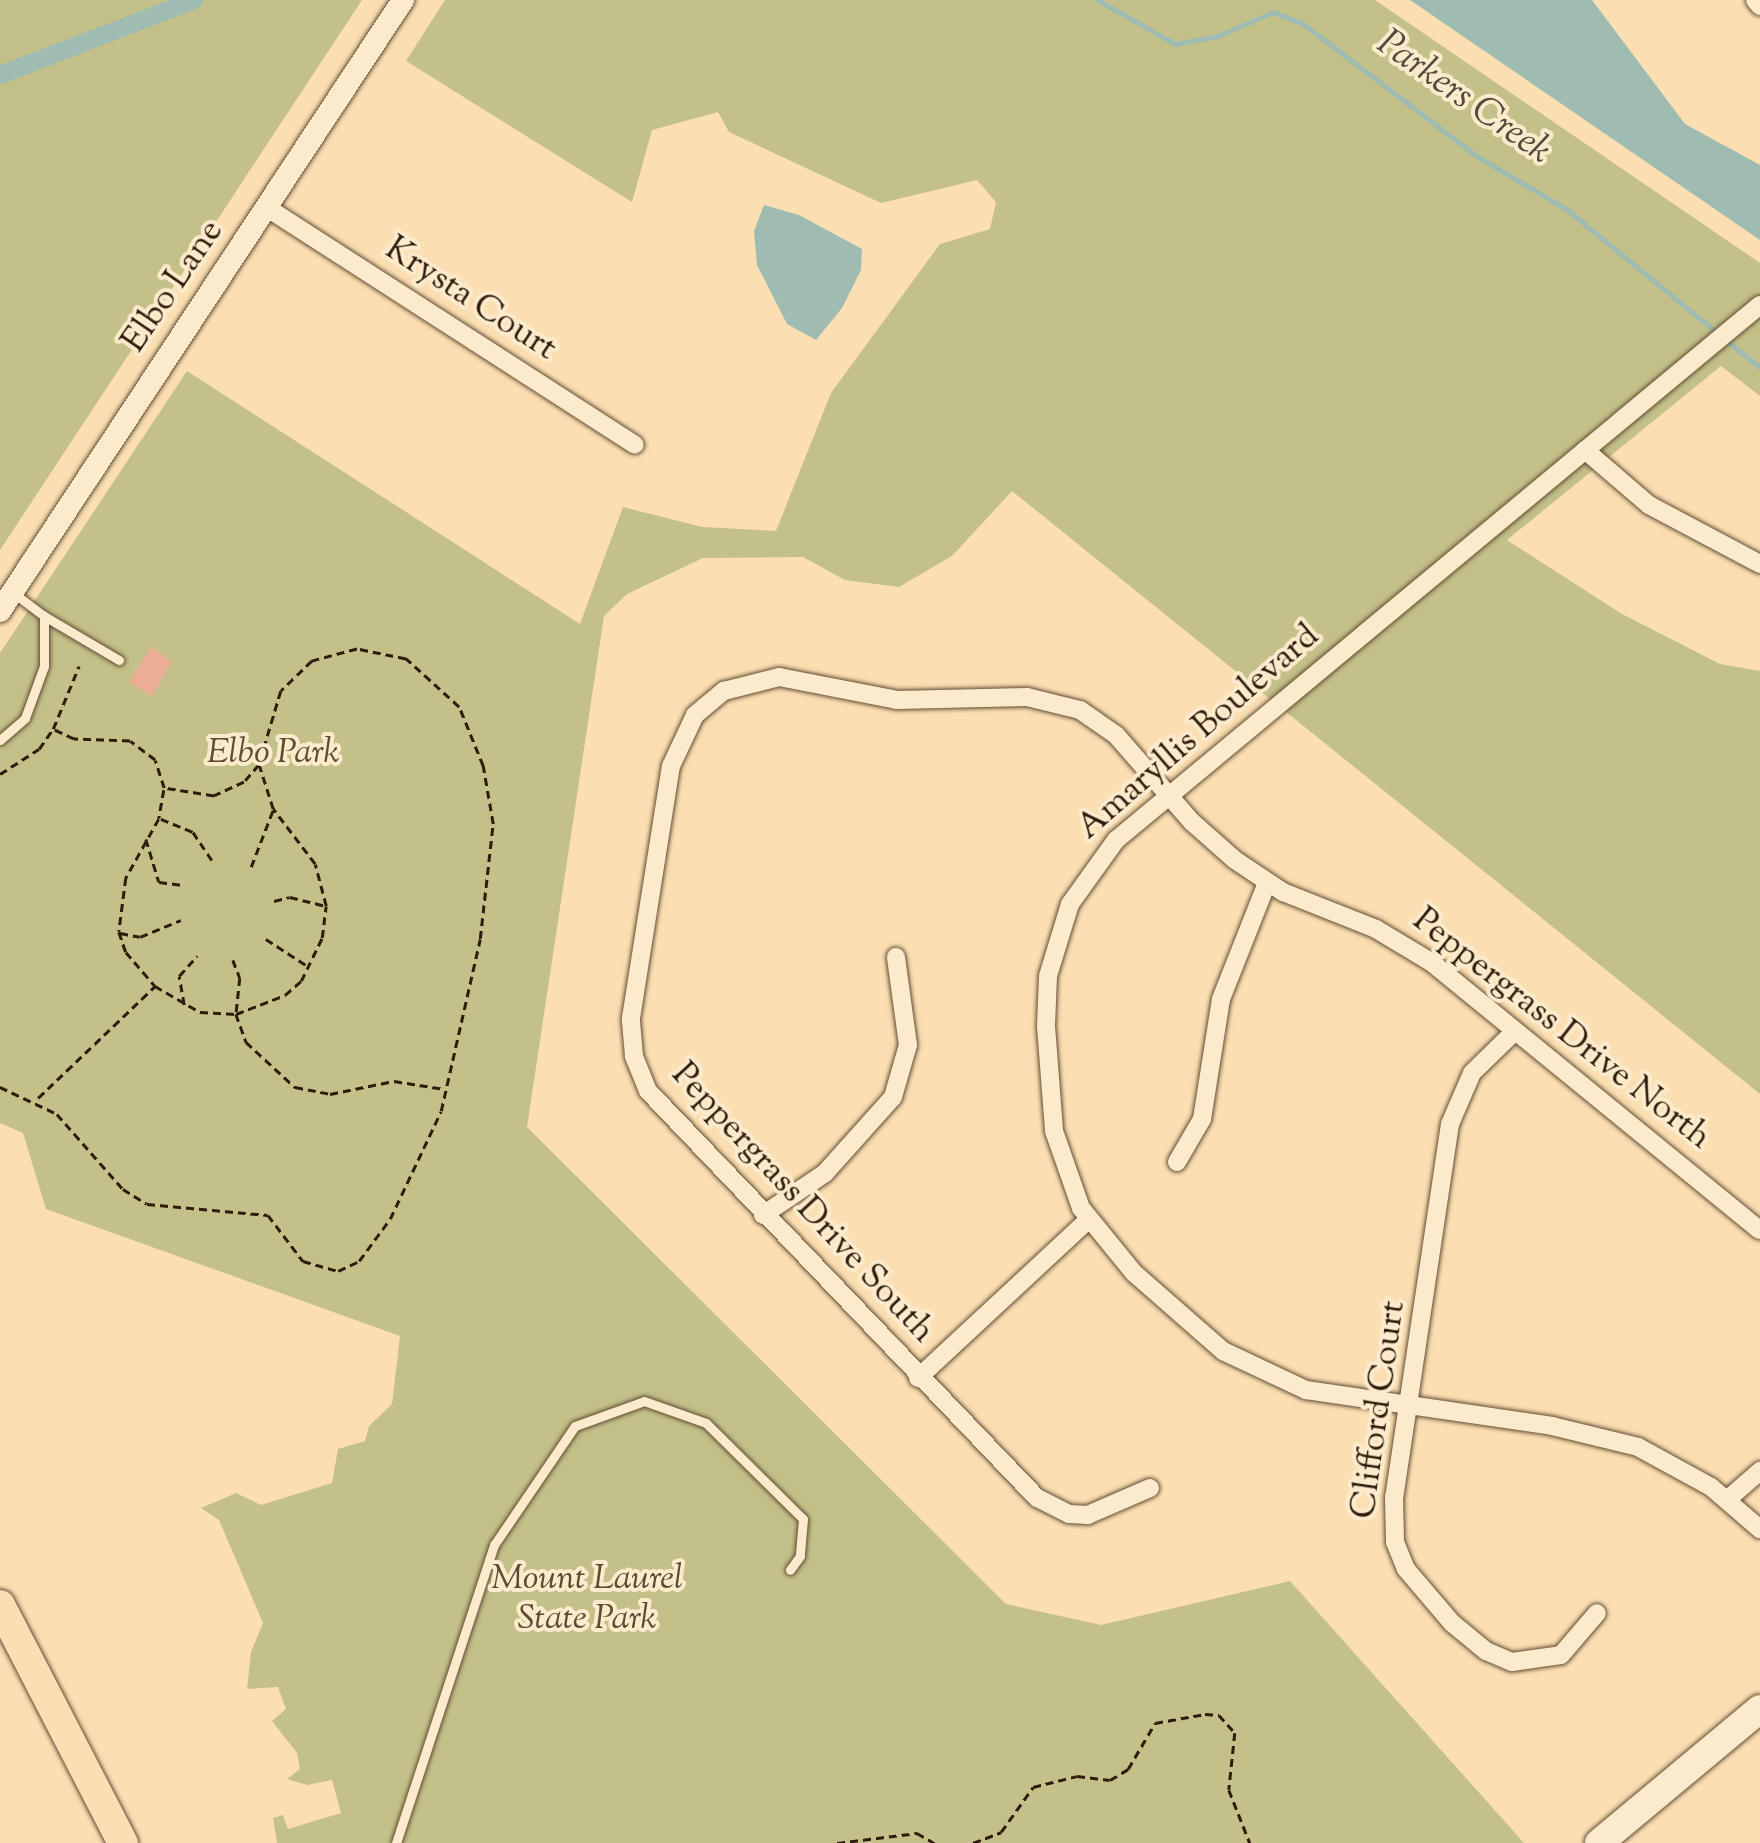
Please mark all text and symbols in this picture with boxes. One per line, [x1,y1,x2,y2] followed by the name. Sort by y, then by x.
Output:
[1367,22,1559,176] water label: Parkers Creek
[114,213,234,361] street label: Elbo Lane
[376,229,564,371] street label: Krysta Court
[1069,616,1329,850] street label: Amaryllis Boulevard
[207,733,339,775] park label: Elbo Park
[1403,900,1719,1160] street label: Peppergrass Drive North
[661,1055,943,1353] street label: Peppergrass Drive South
[1344,1298,1416,1522] street label: Clifford Court
[491,1559,683,1641] park label: Mount Laurel State Park

